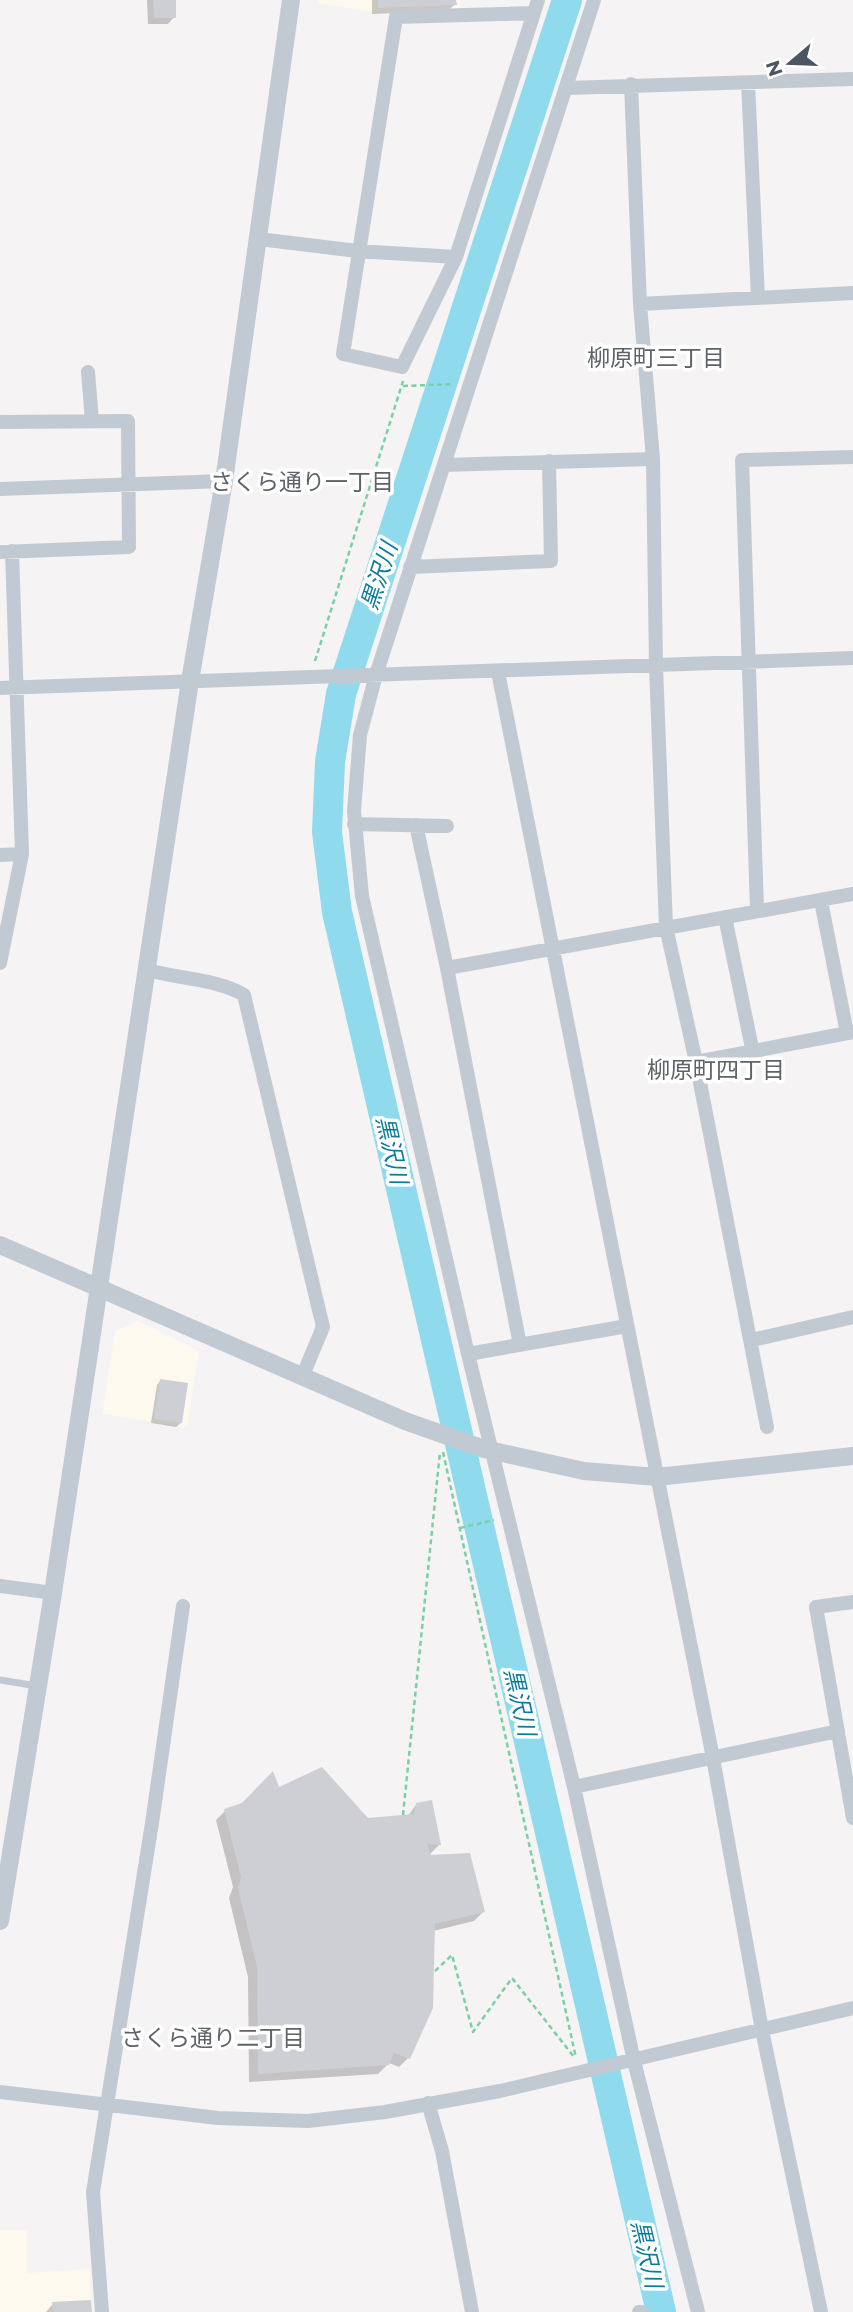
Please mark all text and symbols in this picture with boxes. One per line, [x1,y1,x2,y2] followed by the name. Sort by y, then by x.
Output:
[755,28,825,98] north arrow
[761,57,788,79] text: N
[587,344,725,372] district label: 柳原町三丁目
[210,468,394,496] district label: さくら通り一丁目
[355,536,404,613] water label: 黒沢川
[647,1056,785,1084] district label: 柳原町四丁目
[371,1113,414,1190] water label: 黒沢川
[499,1665,542,1742] water label: 黒沢川
[121,2024,305,2052] district label: さくら通り二丁目
[626,2217,669,2294] water label: 黒沢川

